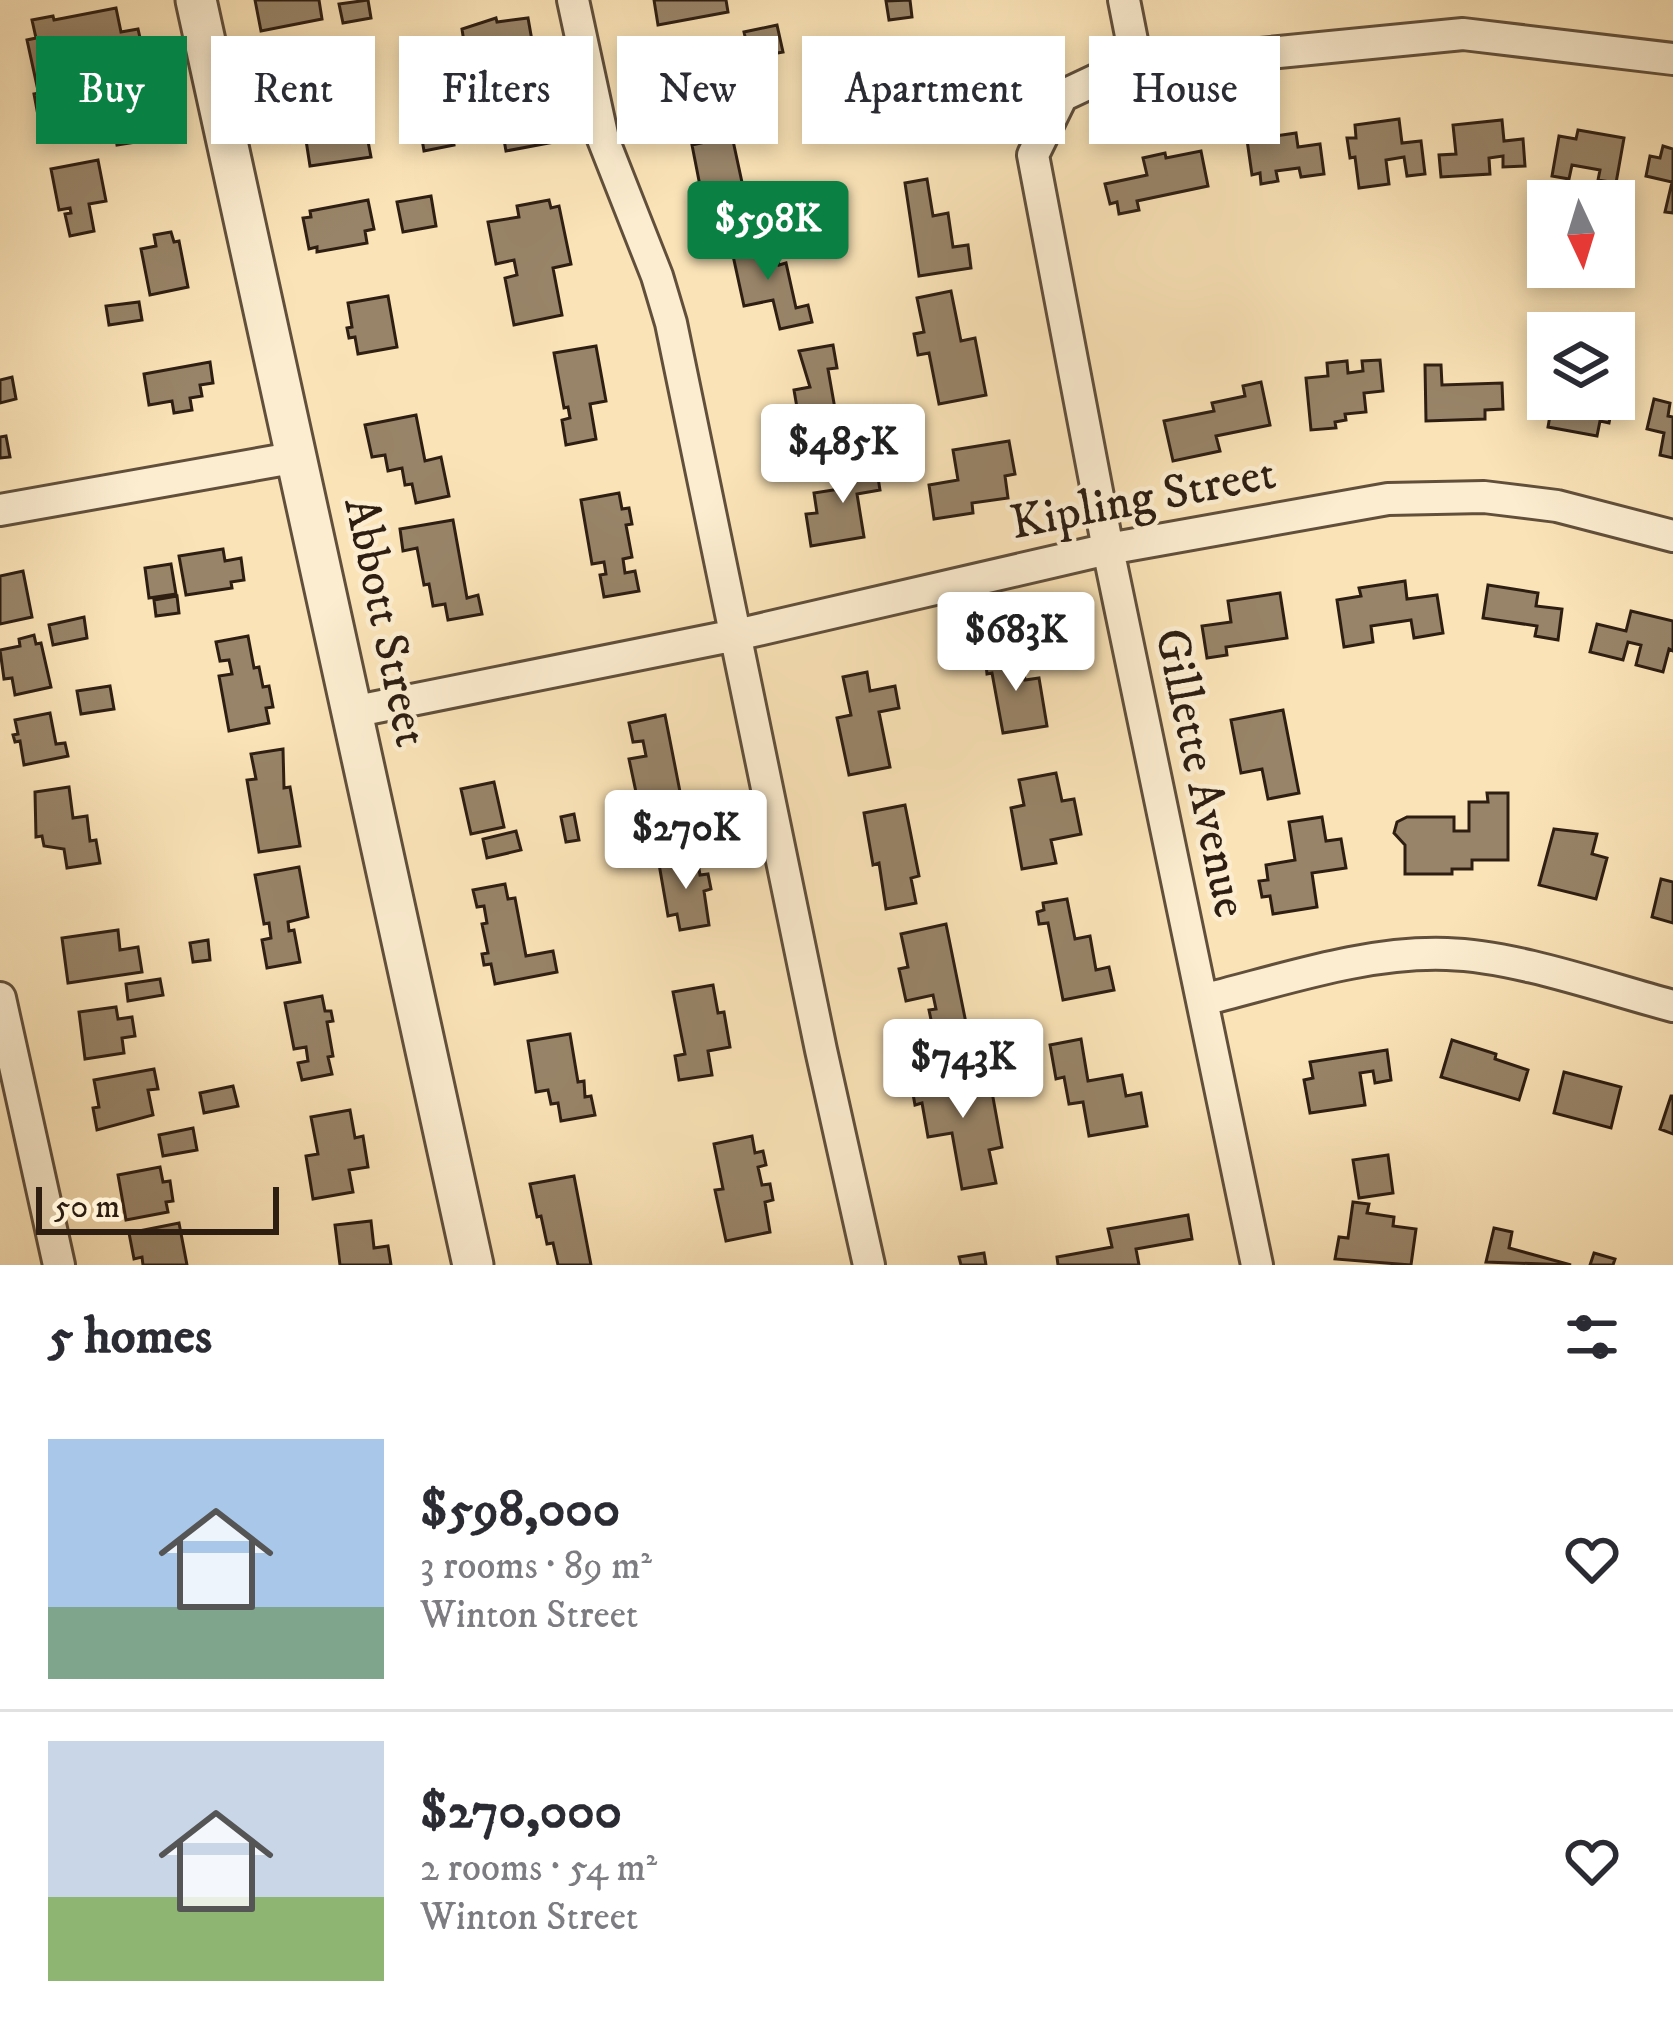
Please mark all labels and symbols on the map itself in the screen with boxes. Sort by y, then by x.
north arrow [1527,180,1635,288]
pin: $598K [684,181,852,283]
pin: $485K [759,404,927,506]
street label: Kipling Street [1005,444,1281,554]
street label: Abbott Street [329,492,441,752]
pin: $683K [932,592,1100,694]
street label: Gillette Avenue [1140,623,1260,923]
pin: $270K [602,790,770,892]
pin: $743K [879,1019,1047,1121]
scale bar [36,1181,279,1234]

